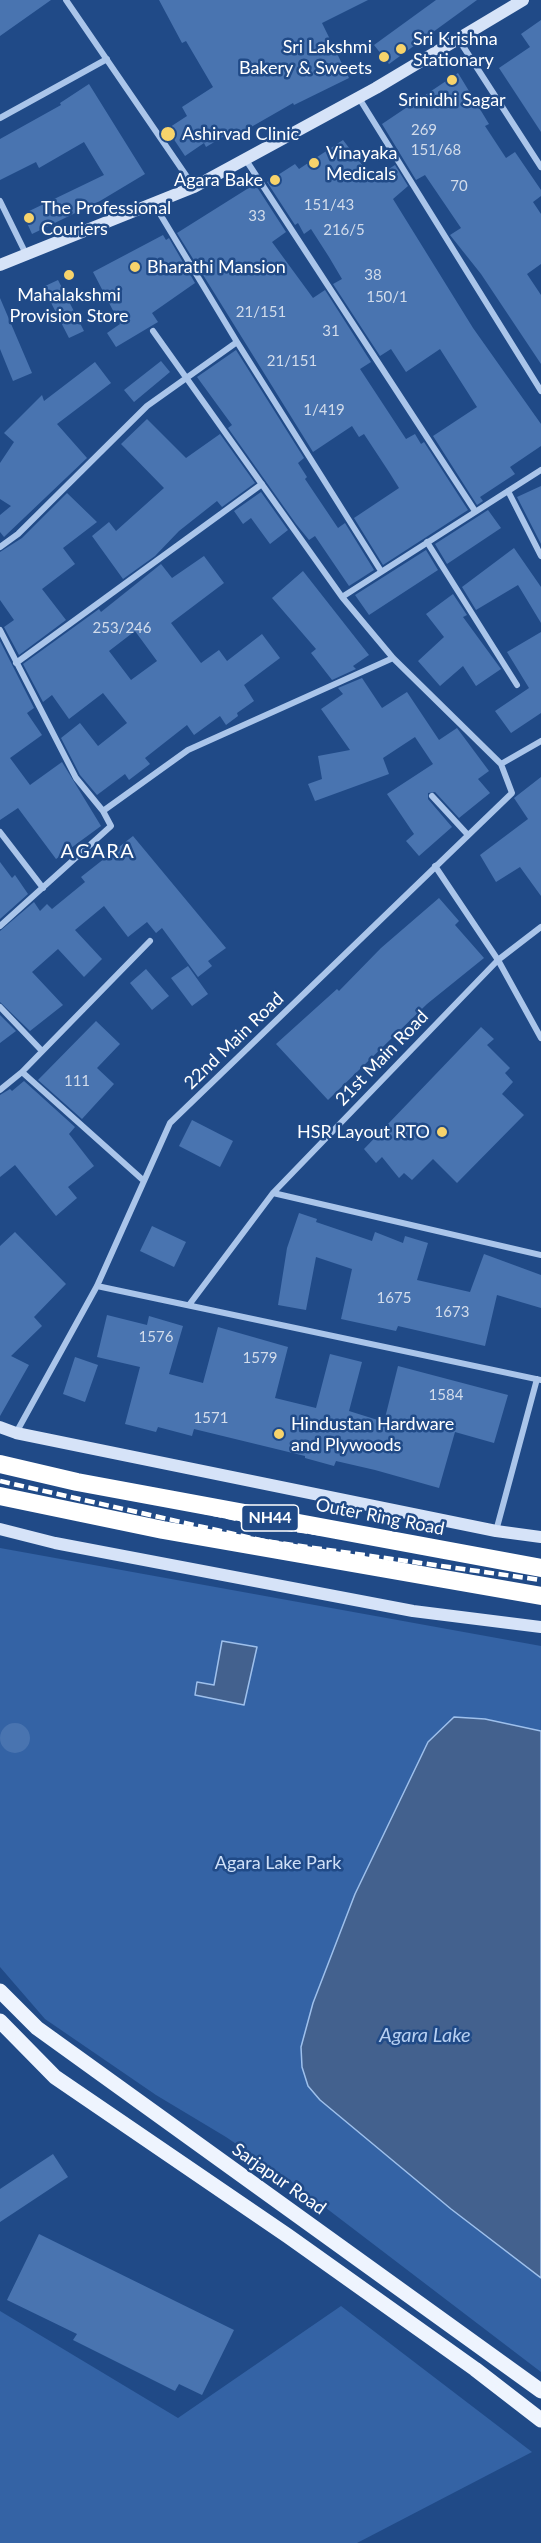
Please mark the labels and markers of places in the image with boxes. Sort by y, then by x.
place label: Sri Krishna Stationary [413,28,498,70]
place label: Sri Lakshmi Bakery & Sweets [239,36,372,78]
marker: Sri Krishna Stationary [394,42,408,56]
marker: Sri Lakshmi Bakery & Sweets [377,50,391,64]
marker: Srinidhi Sagar [445,73,459,87]
place label: Srinidhi Sagar [398,89,506,111]
place label: Ashirvad Clinic [182,123,299,145]
marker: Ashirvad Clinic [159,125,177,143]
place label: Vinayaka Medicals [326,142,397,184]
marker: Vinayaka Medicals [307,156,321,170]
place label: Agara Bake [174,169,263,191]
marker: Agara Bake [268,173,282,187]
place label: The Professional Couriers [41,197,171,240]
marker: The Professional Couriers [22,211,36,225]
place label: Bharathi Mansion [147,256,286,278]
marker: Bharathi Mansion [128,260,142,274]
marker: Mahalakshmi Provision Store [62,268,76,282]
place label: Mahalakshmi Provision Store [9,284,129,326]
place label: HSR Layout RTO [297,1121,430,1143]
marker: HSR Layout RTO [435,1125,449,1139]
place label: Hindustan Hardware and Plywoods [291,1413,454,1456]
marker: Hindustan Hardware and Plywoods [272,1427,286,1441]

